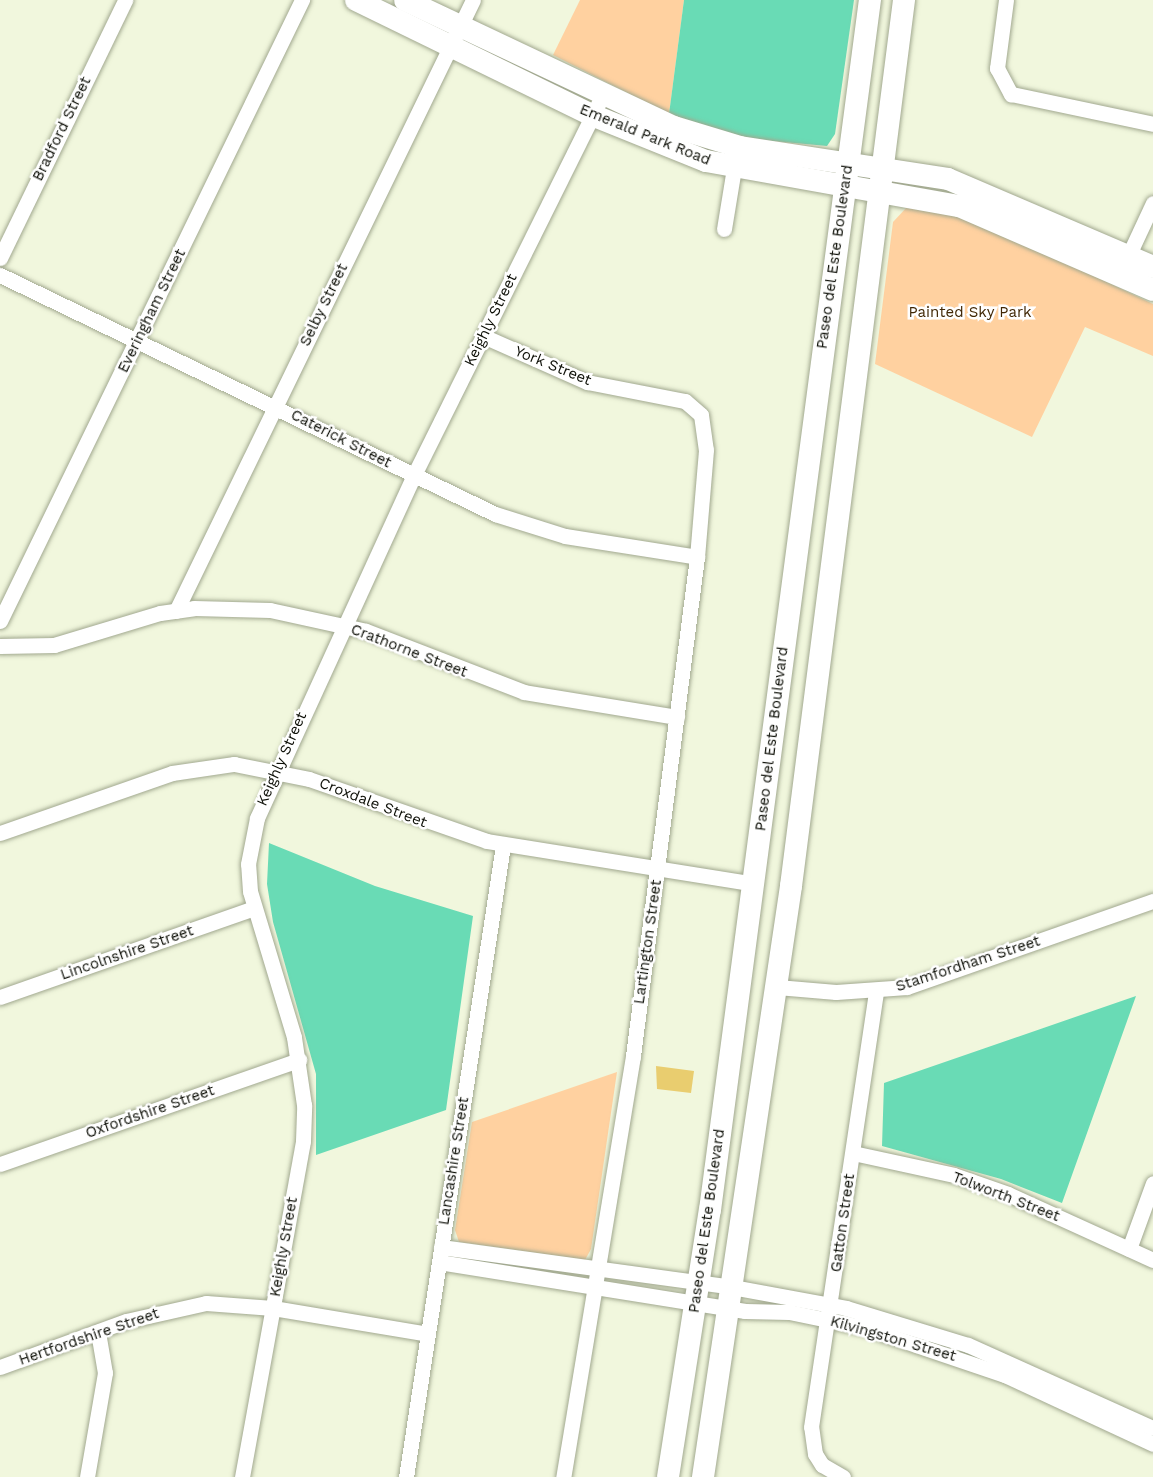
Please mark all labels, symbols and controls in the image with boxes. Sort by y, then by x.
street label: Bradford Street [29,74,95,184]
street label: Emerald Park Road [577,100,713,170]
street label: Paseo del Este Boulevard [813,164,857,350]
street label: Everingham Street [114,246,190,376]
street label: Selby Street [296,261,352,349]
street label: Keighly Street [461,271,521,369]
park label: Painted Sky Park [908,304,1032,322]
street label: York Street [512,342,594,390]
street label: Caterick Street [288,406,394,472]
street label: Crathorne Street [348,621,470,681]
street label: Paseo del Este Boulevard [752,646,792,832]
street label: Keighly Street [253,709,311,809]
street label: Croxdale Street [317,774,429,832]
street label: Lartington Street [630,879,666,1005]
street label: Lincolnshire Street [58,922,196,984]
street label: Stamfordham Street [893,932,1043,996]
street label: Oxfordshire Street [83,1082,217,1142]
street label: Lancashire Street [435,1096,473,1226]
street label: Paseo del Este Boulevard [685,1128,729,1314]
street label: Tolworth Street [950,1168,1062,1226]
street label: Gatton Street [827,1173,859,1273]
street label: Keighly Street [266,1196,302,1298]
street label: Hertfordshire Street [17,1305,161,1369]
street label: Kilvingston Street [828,1312,958,1366]

